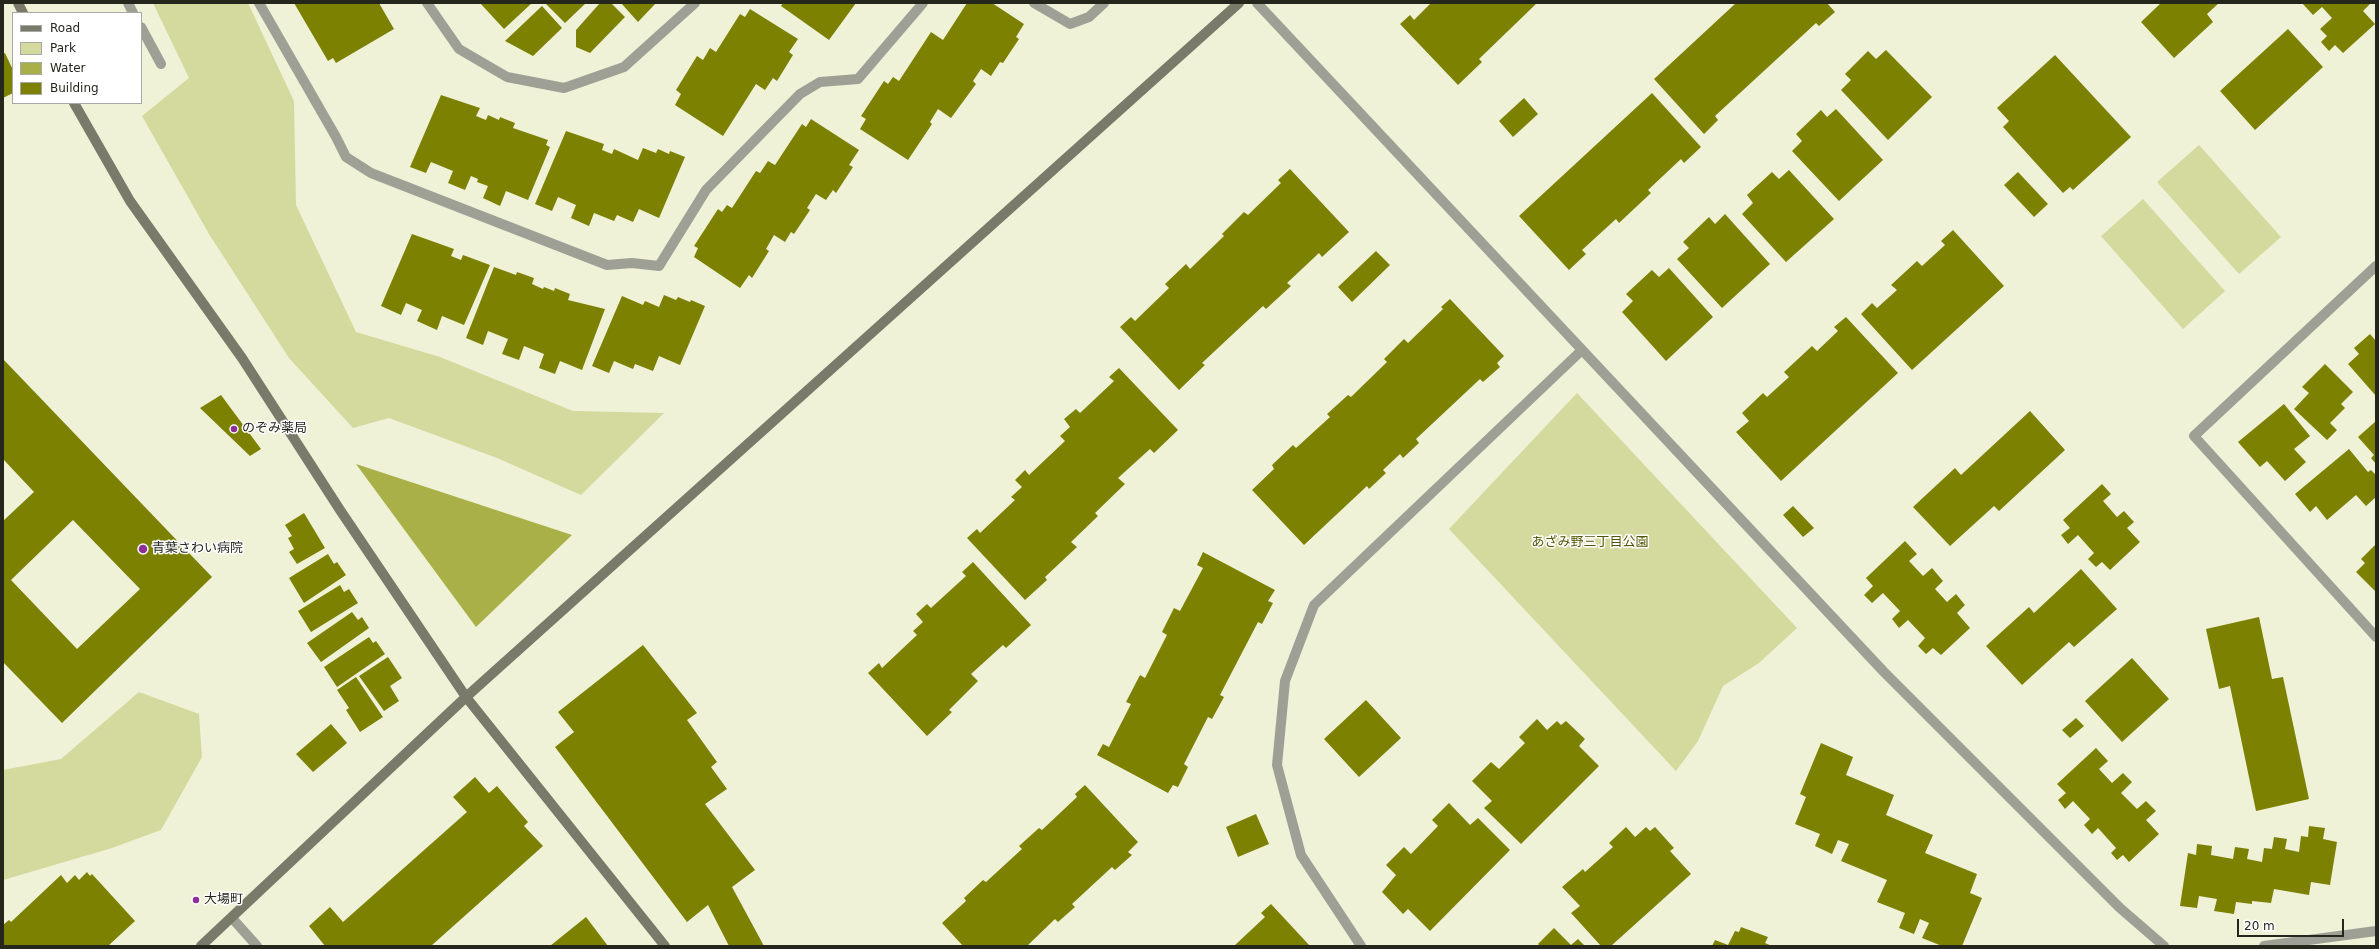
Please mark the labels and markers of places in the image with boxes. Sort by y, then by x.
place label: のぞみ薬局 [242,421,307,437]
marker: のぞみ薬局 [229,424,239,434]
place label: 青葉さわい病院 [152,541,243,557]
marker: 青葉さわい病院 [137,543,149,555]
place label: 大場町 [204,892,243,908]
marker: 大場町 [191,895,201,905]

